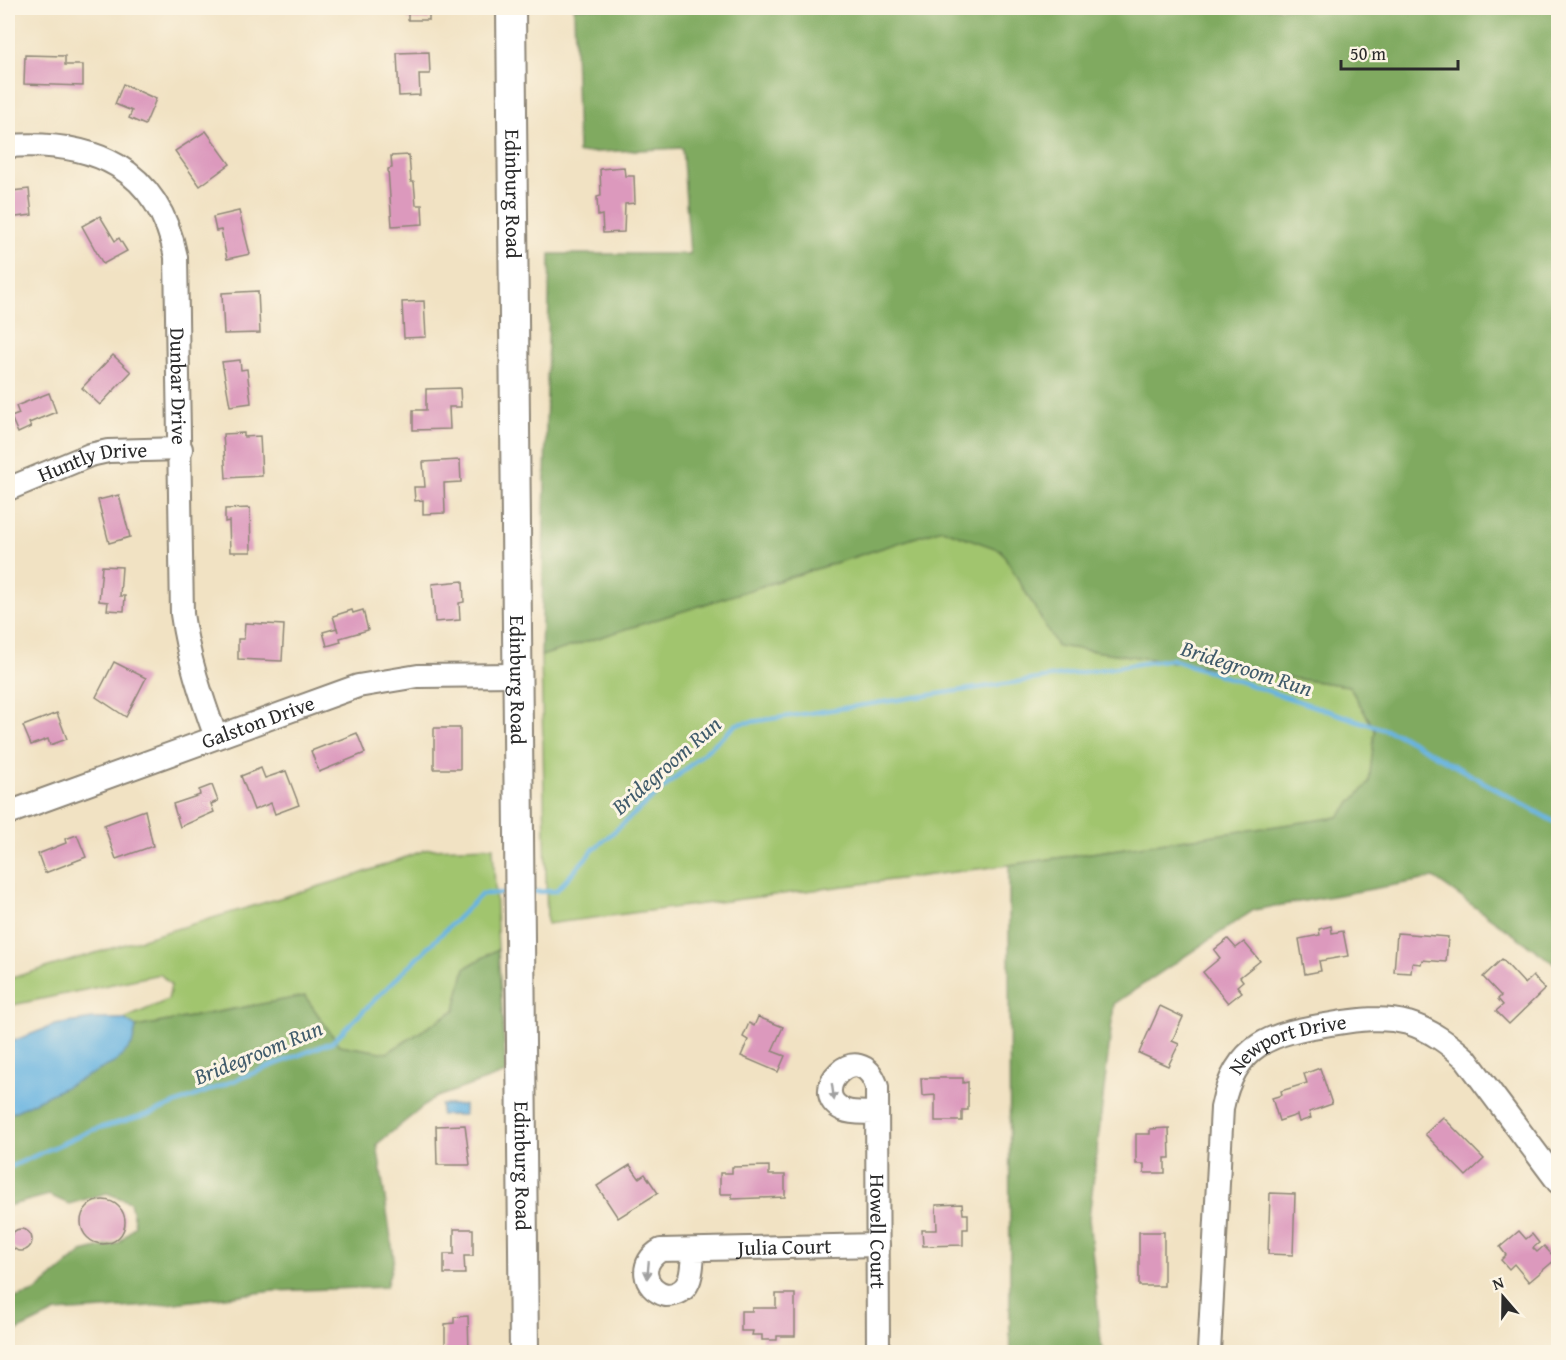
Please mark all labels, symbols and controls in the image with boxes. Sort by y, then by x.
scale bar [1341,33,1458,71]
text: 50 m [1350,40,1386,67]
street label: Edinburg Road [497,129,529,260]
street label: Dunbar Drive [162,327,195,445]
street label: Huntly Drive [33,434,148,490]
street label: Edinburg Road [502,615,534,746]
water label: Bridegroom Run [1176,631,1317,704]
street label: Galston Drive [197,687,319,757]
water label: Bridegroom Run [603,708,728,822]
street label: Newport Drive [1220,1006,1349,1081]
water label: Bridegroom Run [188,1012,327,1093]
one-way arrow [828,1083,837,1102]
street label: Edinburg Road [507,1101,539,1232]
street label: Howell Court [862,1174,894,1289]
street label: Julia Court [734,1230,832,1263]
one-way arrow [643,1261,653,1280]
north arrow [1473,1267,1533,1327]
text: N [1489,1270,1507,1296]

